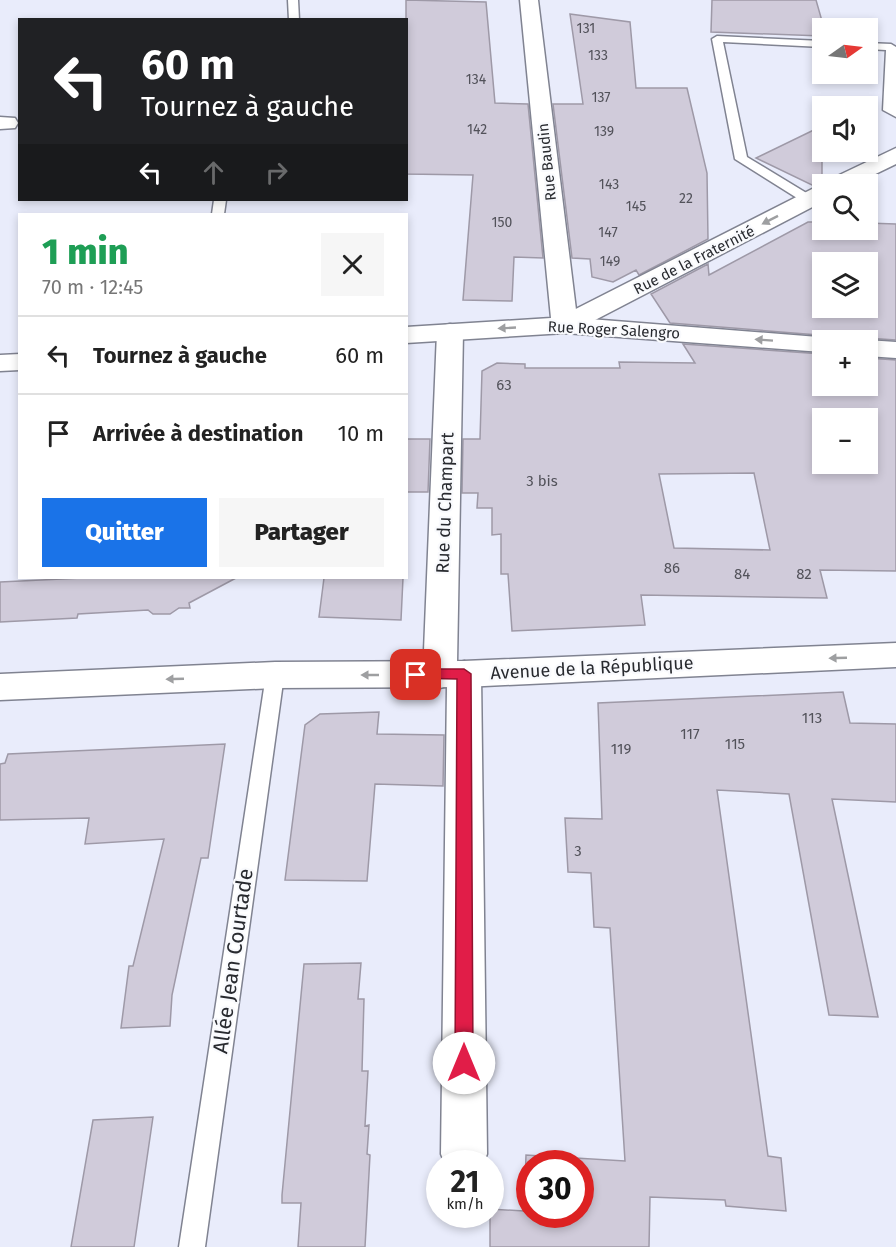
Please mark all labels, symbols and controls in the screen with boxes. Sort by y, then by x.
north arrow [812,18,878,84]
map controls [812,18,878,474]
house number: 131 [577,20,595,37]
text: 60 m [141,40,235,90]
icon: left [42,42,120,120]
house number: 133 [588,47,608,64]
house number: 134 [466,71,487,88]
house number: 137 [591,89,611,106]
text: Tournez à gauche [141,91,354,123]
button: sound [812,96,878,162]
house number: 142 [467,121,487,138]
street label: Rue Baudin [534,122,560,202]
house number: 139 [594,123,614,140]
icon: left [134,156,167,189]
icon: ahead [197,156,230,189]
icon: right [260,156,293,189]
button: search [812,174,878,240]
house number: 143 [599,176,619,193]
house number: 22 [679,190,693,207]
house number: 145 [626,198,646,215]
house number: 150 [492,214,513,231]
one-way arrow [761,215,778,225]
street label: Rue de la Fraternité [631,222,757,298]
house number: 147 [598,224,618,241]
text: 1 min [42,230,128,274]
button: close [321,233,384,296]
button: layers [812,252,878,318]
house number: 149 [600,253,620,270]
text: 70 m · 12:45 [42,275,143,299]
street label: Rue Roger Salengro [547,318,681,342]
one-way arrow [497,324,516,333]
button: + [812,330,878,396]
one-way arrow [754,335,773,345]
icon: left [42,339,75,372]
text: Tournez à gauche [93,342,267,369]
text: 60 m [335,342,384,369]
house number: 63 [496,376,512,394]
button: − [812,408,878,474]
icon: arrive [42,417,75,450]
text: Arrivée à destination [93,420,303,447]
text: 10 m [338,420,384,447]
street label: Rue du Champart [432,431,458,574]
house number: 3 bis [526,472,558,490]
button: Quitter [42,498,207,567]
button: Partager [219,498,384,567]
house number: 86 [664,559,680,577]
house number: 84 [734,565,750,583]
house number: 82 [796,565,812,583]
pin [390,649,441,700]
street label: Avenue de la République [490,652,694,684]
one-way arrow [828,653,847,662]
icon: arrive [399,658,432,691]
one-way arrow [360,670,379,680]
one-way arrow [166,675,185,684]
house number: 113 [802,709,822,727]
house number: 117 [680,725,700,743]
house number: 115 [725,735,745,753]
house number: 119 [611,740,631,758]
house number: 3 [574,842,582,860]
street label: Allée Jean Courtade [207,867,259,1055]
position arrow [432,1031,496,1095]
speed limit sign: 30 [516,1150,594,1228]
text: 21 [451,1164,479,1200]
text: km/h [446,1195,484,1213]

